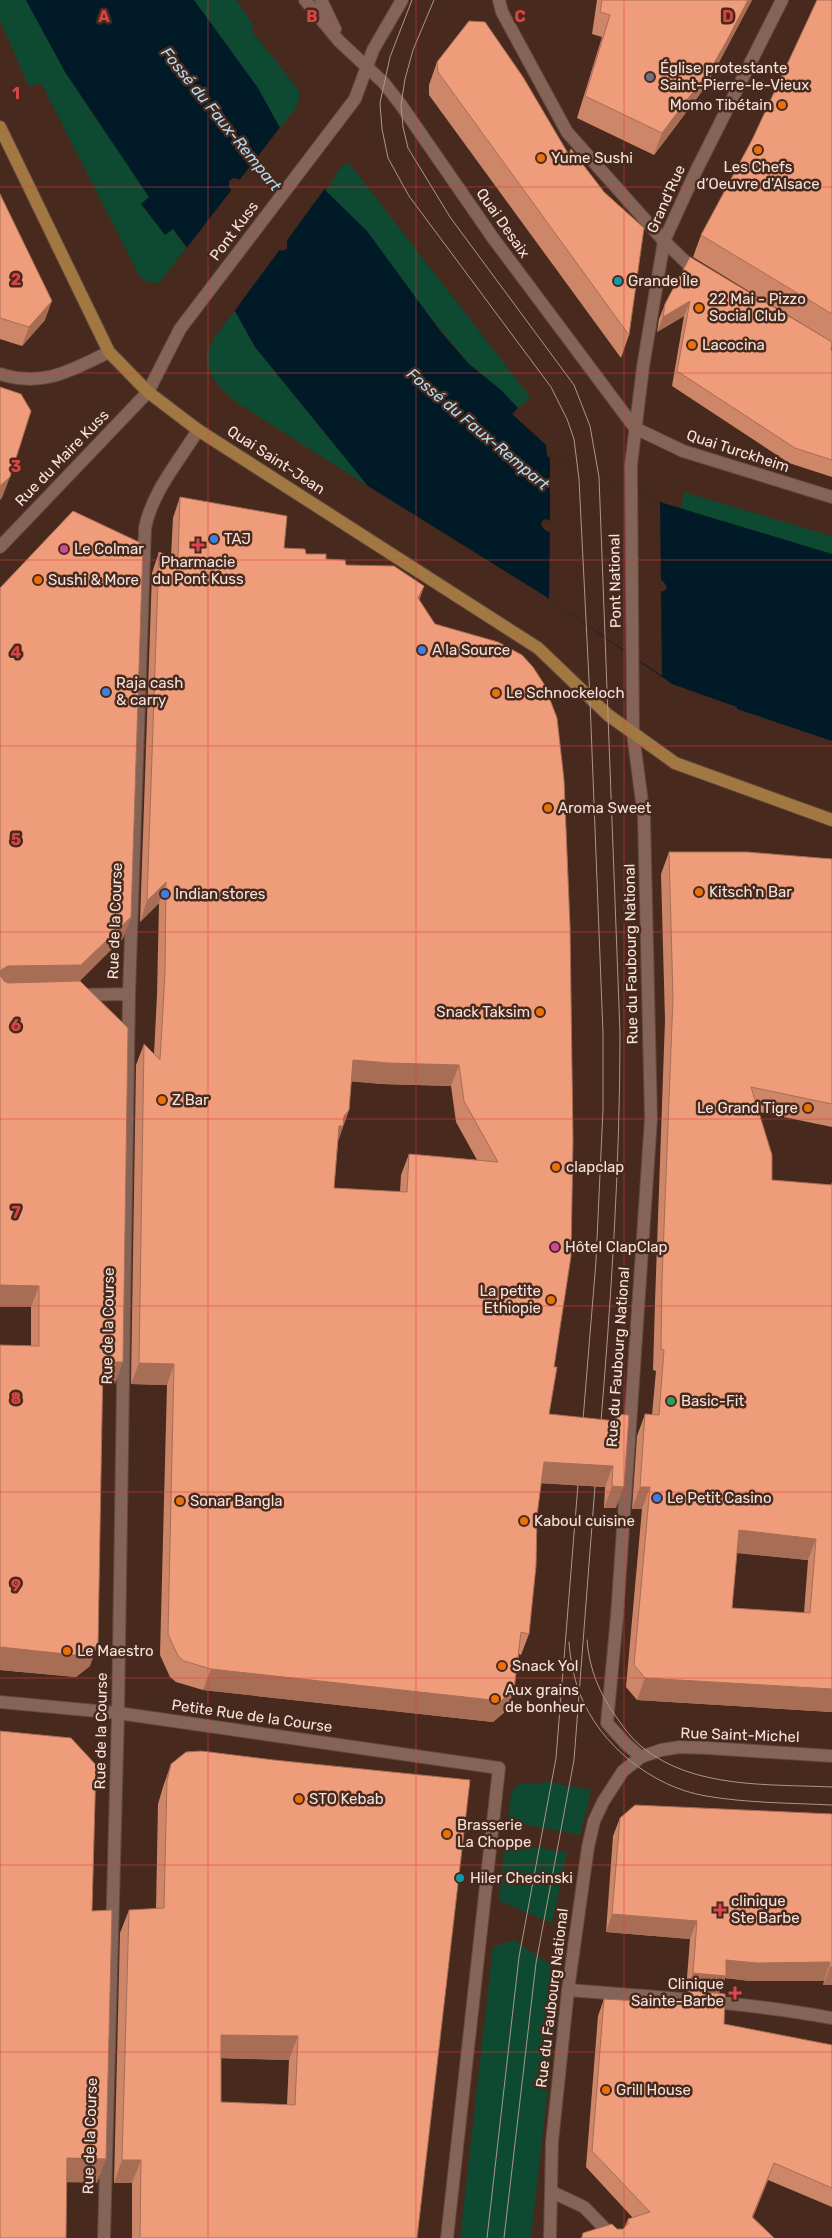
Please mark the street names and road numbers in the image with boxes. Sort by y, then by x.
street label: Grand'Rue [643,162,689,236]
street label: Quai Desaix [472,185,534,261]
street label: Pont Kuss [206,197,262,264]
street label: Rue du Maire Kuss [11,406,113,510]
street label: Quai Saint-Jean [224,422,328,498]
street label: Quai Turckheim [684,426,792,476]
street label: Pont National [605,534,625,628]
street label: Rue de la Course [104,862,126,980]
street label: Rue du Faubourg National [620,864,642,1044]
street label: Rue du Faubourg National [603,1266,633,1448]
street label: Rue de la Course [98,1267,118,1385]
street label: Rue de la Course [91,1672,111,1790]
street label: Petite Rue de la Course [170,1696,334,1736]
street label: Rue Saint-Michel [680,1724,800,1746]
street label: Rue du Faubourg National [532,1907,572,2089]
street label: Rue de la Course [79,2077,101,2195]

